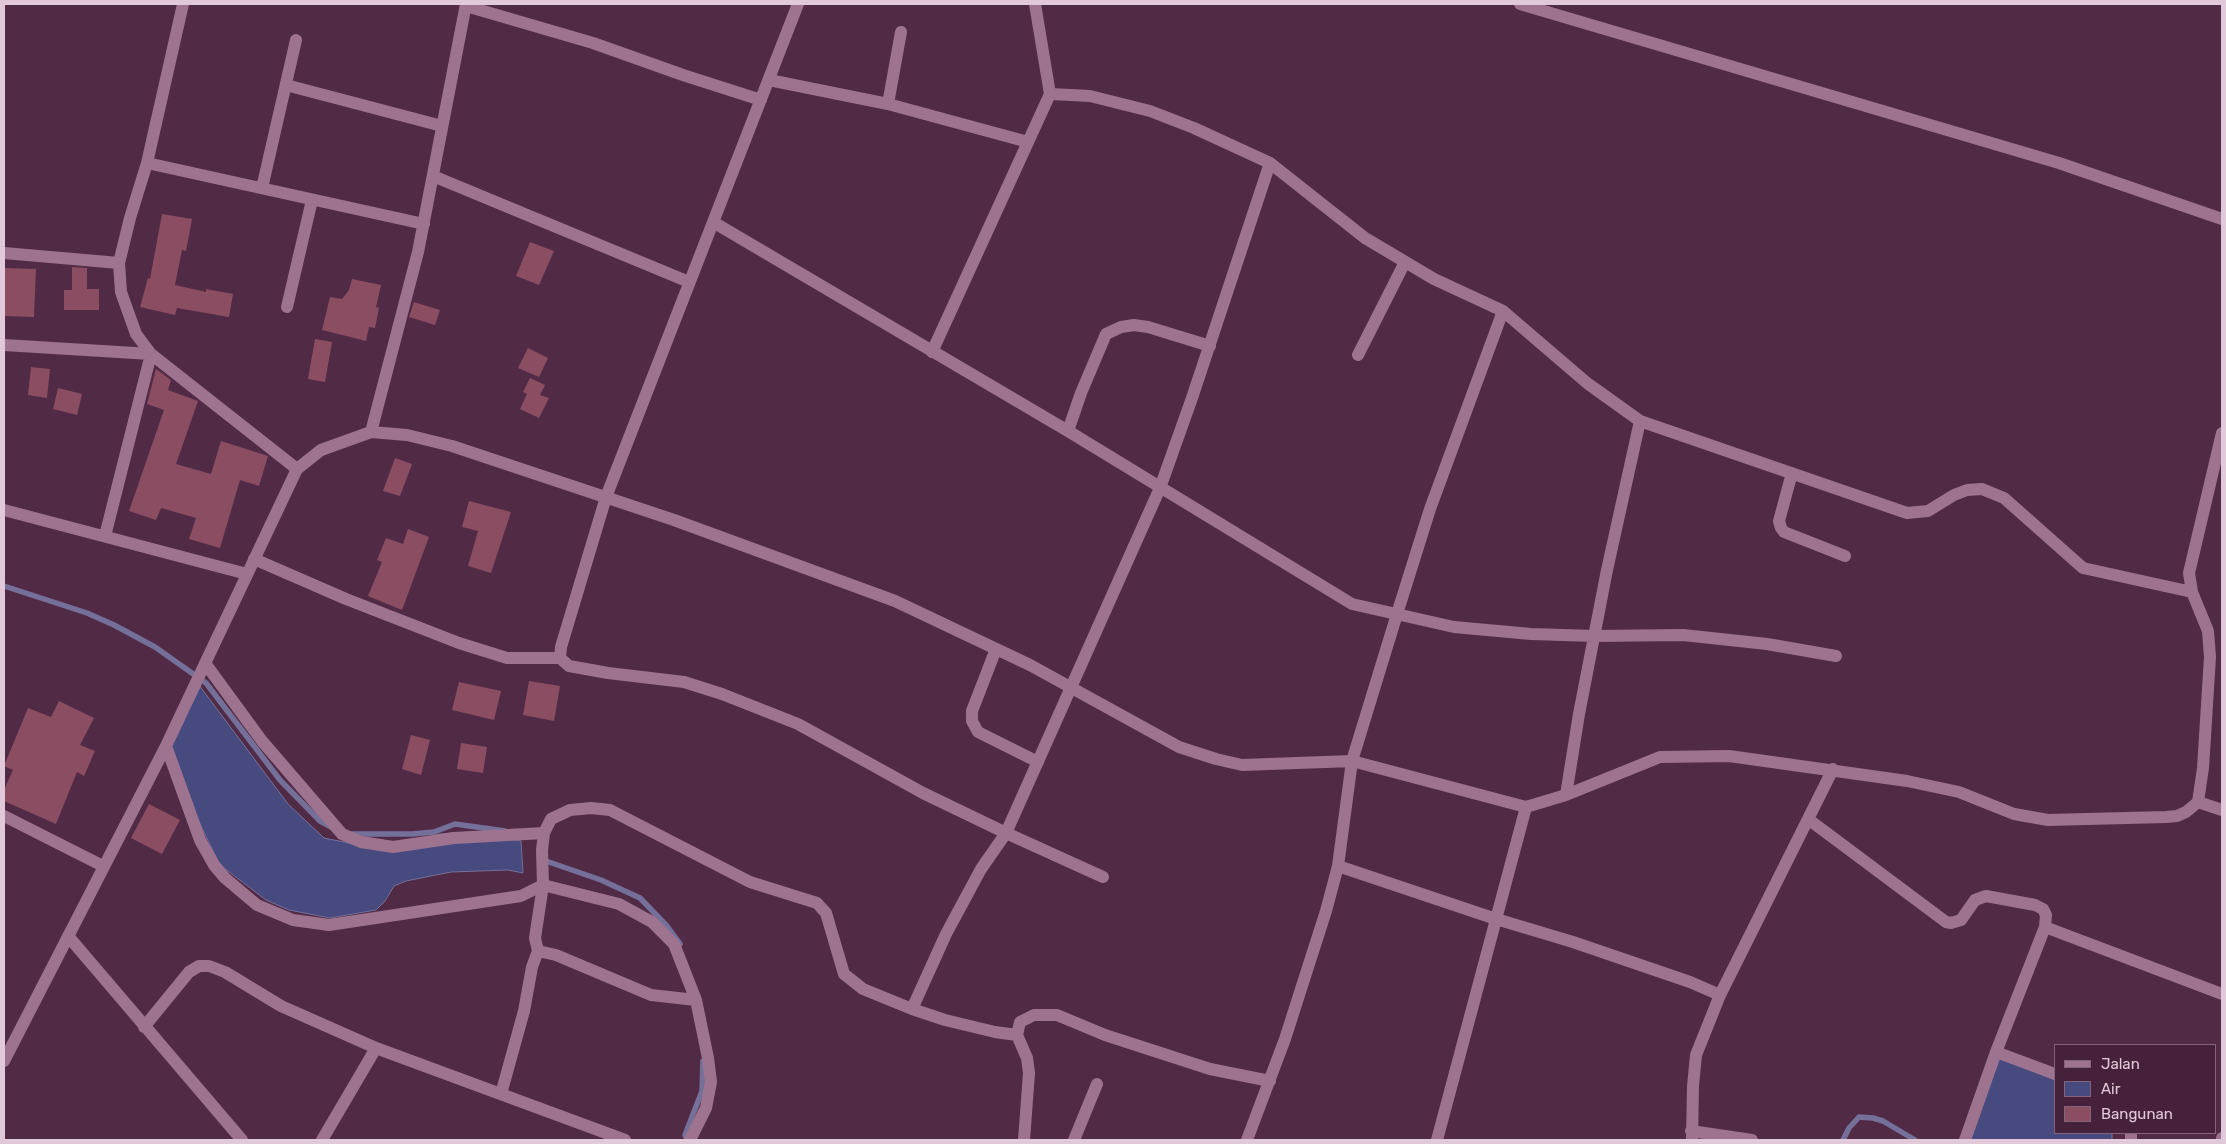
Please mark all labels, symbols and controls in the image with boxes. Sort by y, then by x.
legend [2054,1044,2216,1134]
text: Jalan [2101,1055,2140,1073]
text: Air [2101,1080,2120,1098]
text: Bangunan [2101,1105,2173,1123]

